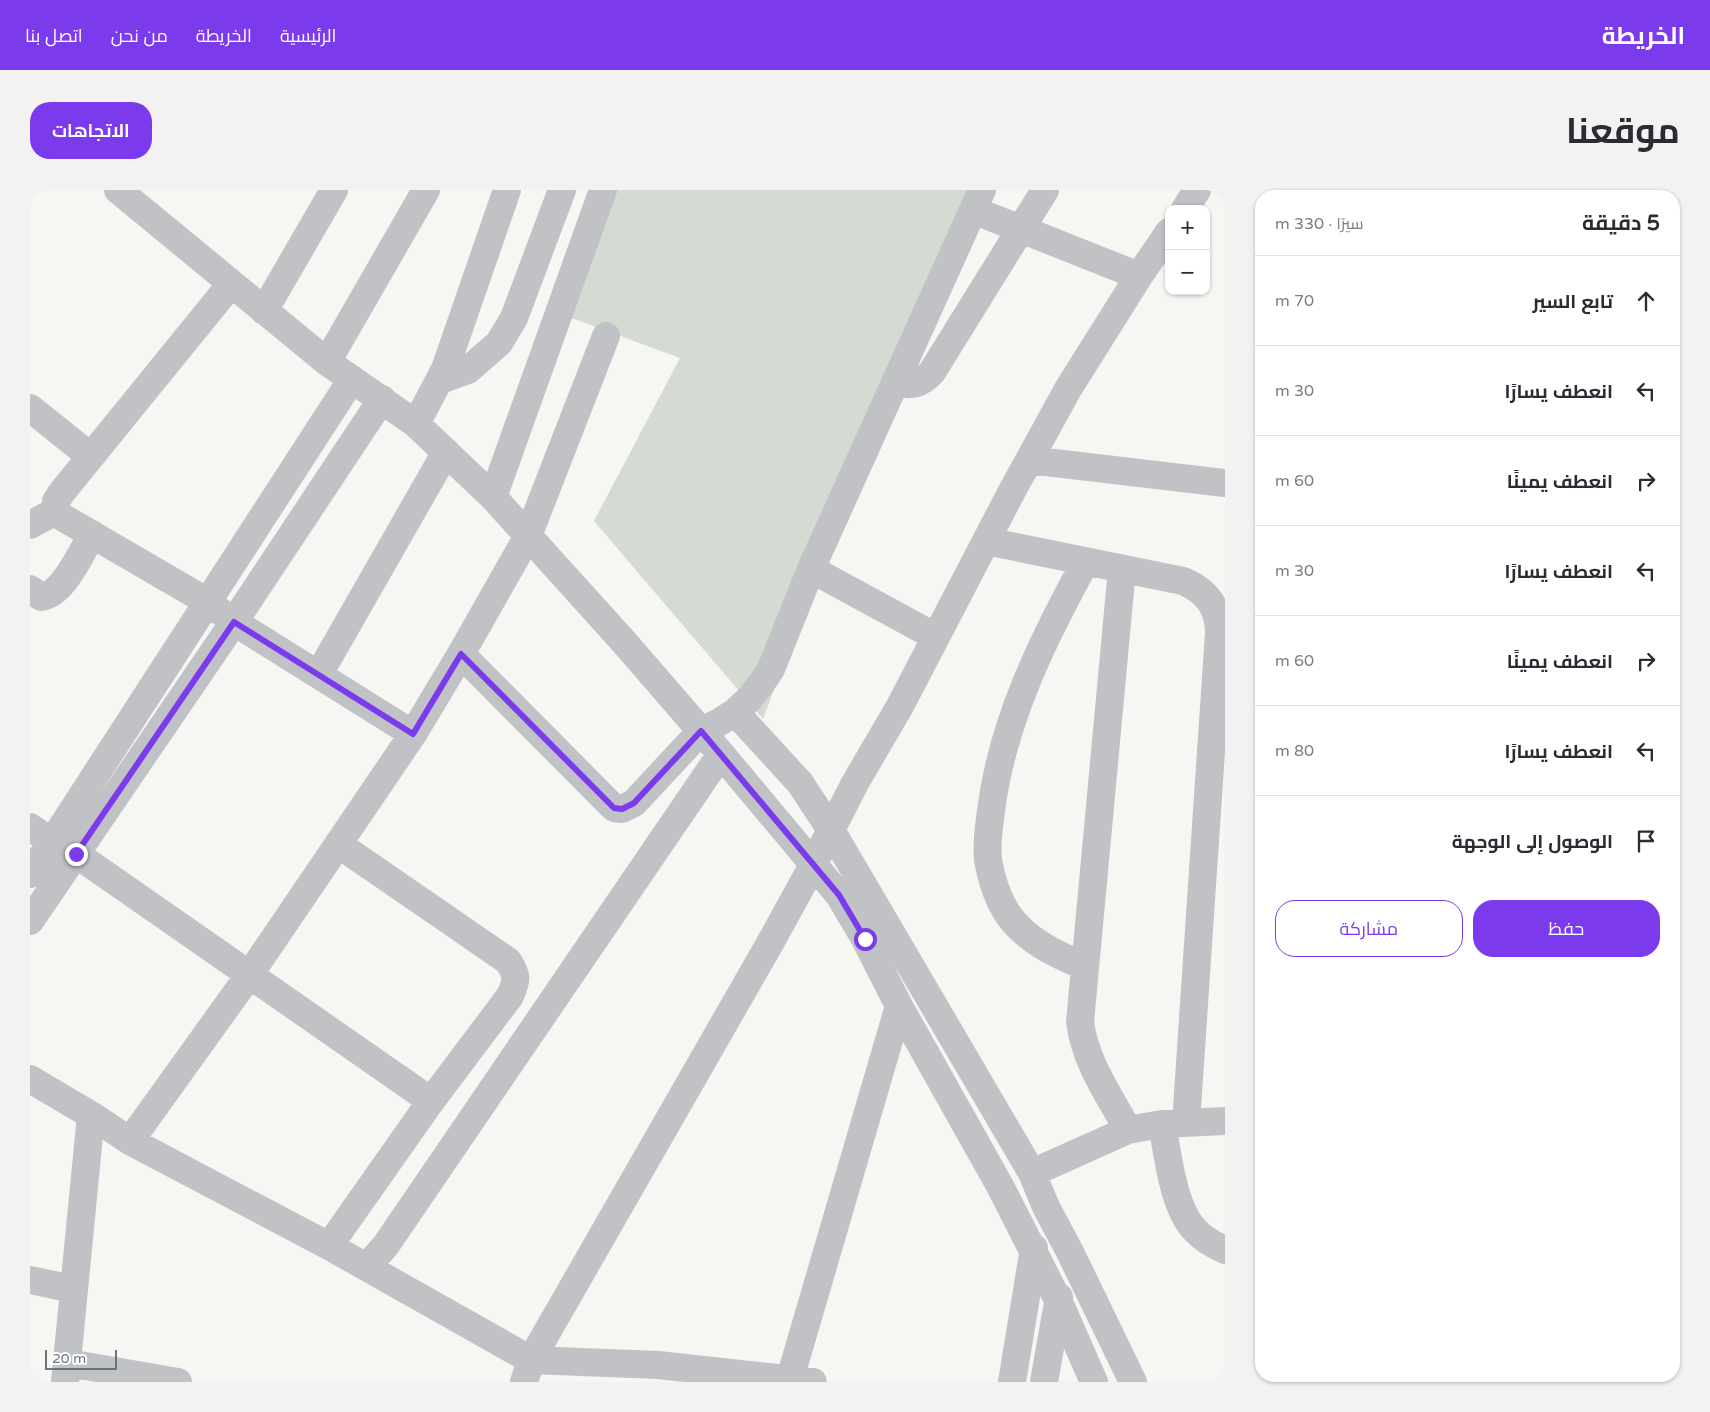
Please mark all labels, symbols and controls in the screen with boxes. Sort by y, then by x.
text: الخريطة [1602,22,1685,51]
text: اتصل بنا [25,25,83,47]
text: من نحن [111,25,168,47]
text: الخريطة [196,25,252,47]
text: الرئيسية [280,25,336,47]
button: الاتجاهات [30,102,152,159]
text: موقعنا [1566,111,1680,153]
map controls [1165,205,1210,295]
button: + [1165,205,1210,250]
text: 5 دقيقة [1582,211,1660,236]
text: سيرًا · 330 m [1275,214,1364,234]
button: − [1165,250,1210,295]
icon: ahead [1632,287,1660,315]
text: 70 m [1275,291,1314,311]
text: تابع السير [1533,291,1613,313]
icon: left [1632,377,1660,405]
text: 30 m [1275,381,1314,401]
text: انعطف يسارًا [1504,381,1613,403]
icon: right [1632,467,1660,495]
text: 60 m [1275,471,1314,491]
text: انعطف يمينًا [1507,471,1613,493]
icon: left [1632,557,1660,585]
text: 30 m [1275,561,1314,581]
text: انعطف يسارًا [1504,561,1613,583]
icon: right [1632,647,1660,675]
text: 60 m [1275,651,1314,671]
text: انعطف يمينًا [1507,651,1613,673]
icon: left [1632,737,1660,765]
text: 80 m [1275,741,1314,761]
text: انعطف يسارًا [1504,741,1613,763]
icon: arrive [1632,827,1660,855]
text: الوصول إلى الوجهة [1452,831,1613,853]
route end [65,843,88,866]
button: مشاركة [1275,900,1463,957]
button: حفظ [1473,900,1660,957]
route start [854,928,877,951]
scale bar [45,1347,118,1370]
text: 20 m [52,1350,86,1367]

